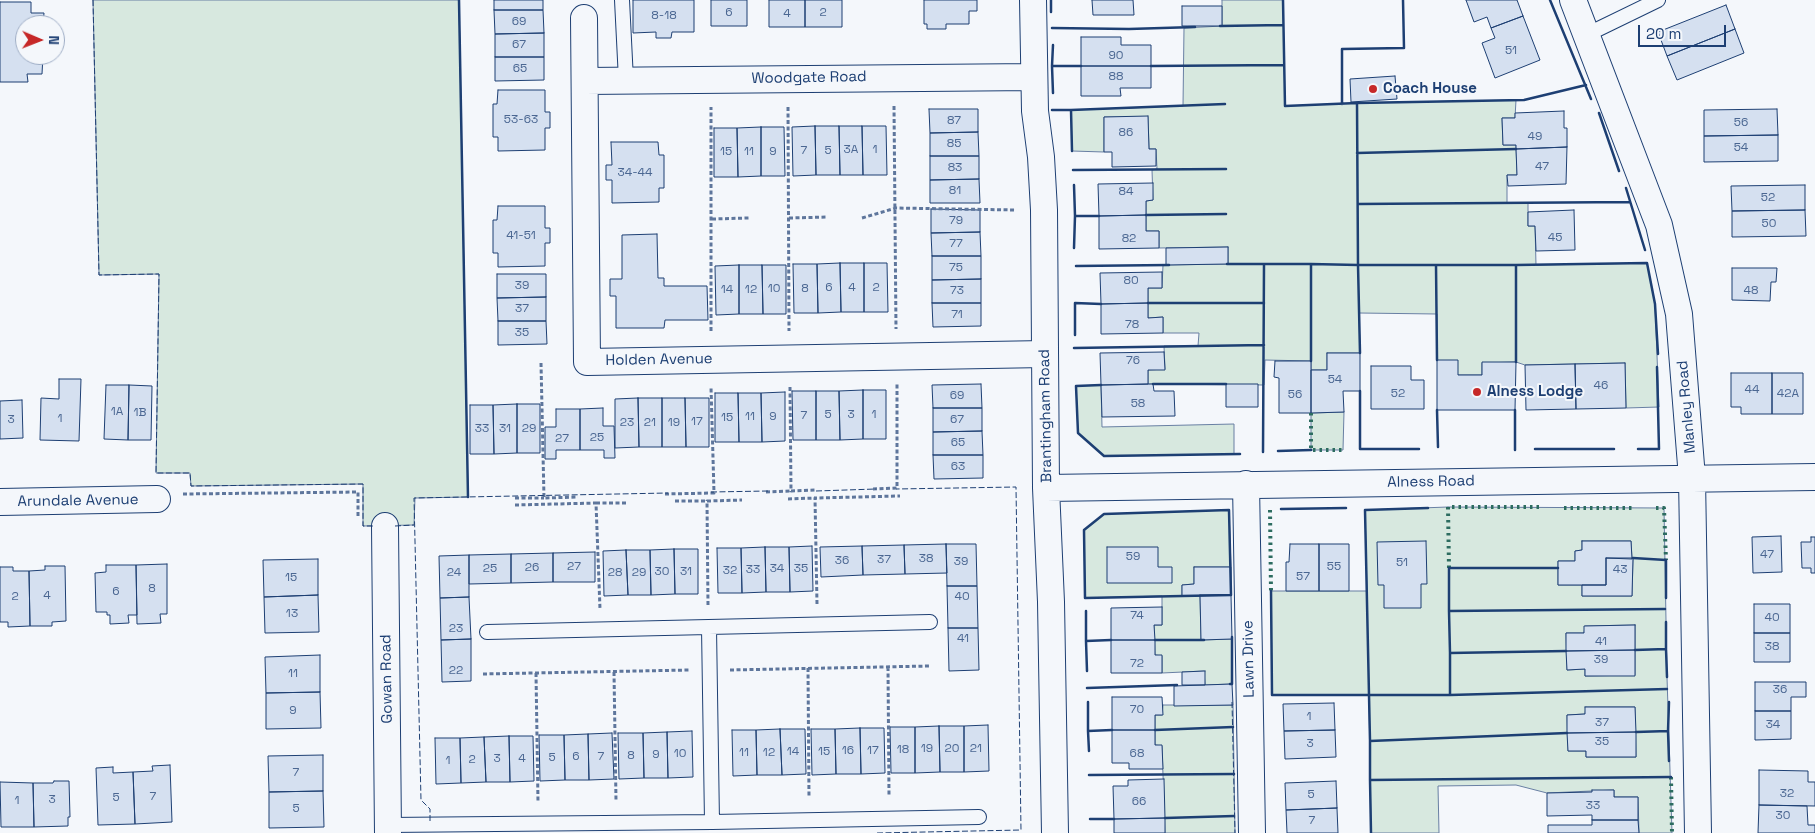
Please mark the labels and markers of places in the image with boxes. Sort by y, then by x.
place label: Coach House [1383,80,1477,98]
marker: Coach House [1367,83,1379,95]
place label: Alness Lodge [1487,383,1583,401]
marker: Alness Lodge [1471,386,1483,398]

